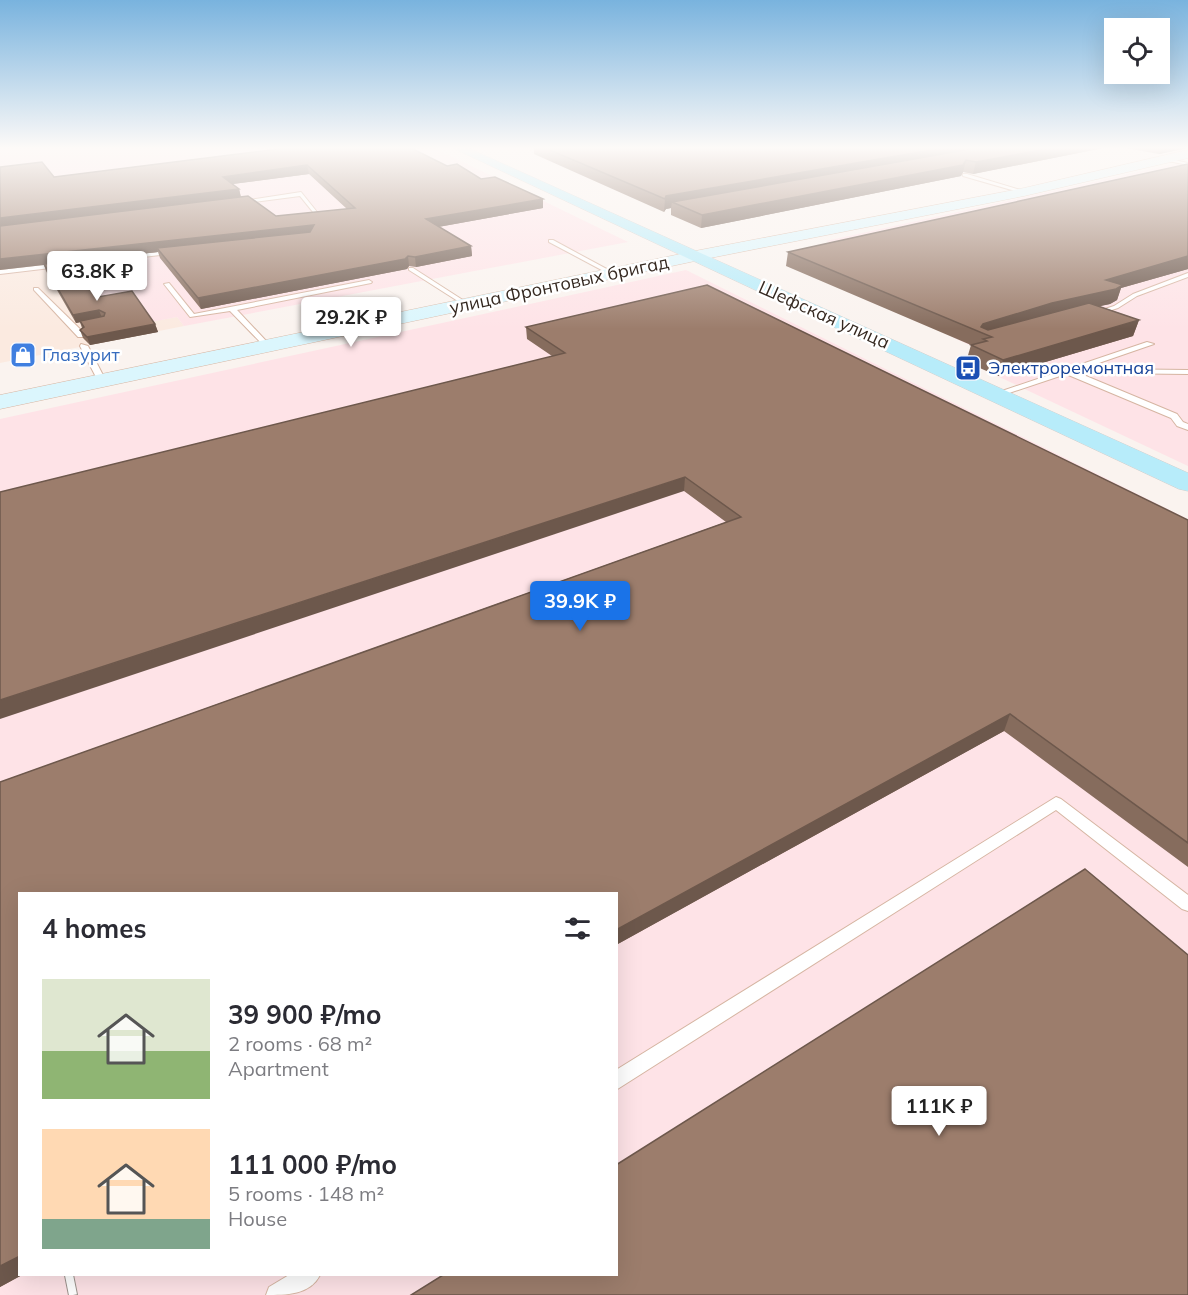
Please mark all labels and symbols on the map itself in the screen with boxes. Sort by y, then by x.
street label: улица Фронтовых бригад [447,250,671,319]
pin: 63.8K ₽ [42,251,152,302]
street label: Шефская улица [755,275,893,354]
pin: 29.2K ₽ [296,297,406,348]
shop icon: Глазурит [8,340,38,370]
place label: Глазурит [42,343,121,366]
bus stop icon: Электроремонтная [953,353,983,383]
place label: Электроремонтная [988,356,1154,379]
pin: 39.9K ₽ [525,581,635,632]
pin: 111K ₽ [890,1086,988,1137]

